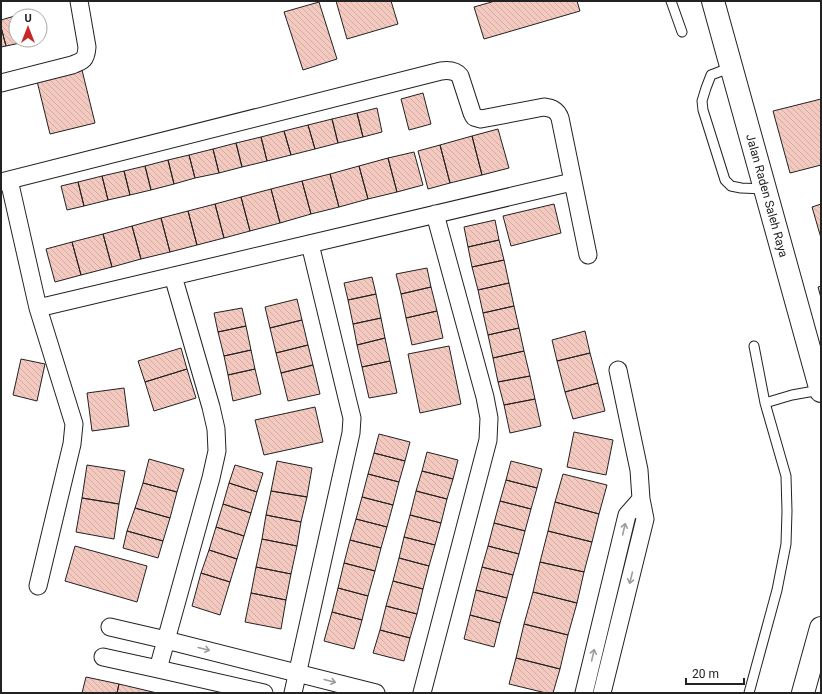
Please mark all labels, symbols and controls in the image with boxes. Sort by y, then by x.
north arrow [8,8,48,48]
text: U [24,12,32,25]
street label: Jalan Raden Saleh Raya [743,132,791,259]
one-way arrow [620,522,628,535]
one-way arrow [627,571,634,584]
one-way arrow [197,646,210,654]
one-way arrow [590,649,598,662]
scale bar [686,660,744,686]
text: 20 m [692,667,719,681]
one-way arrow [323,678,336,686]

